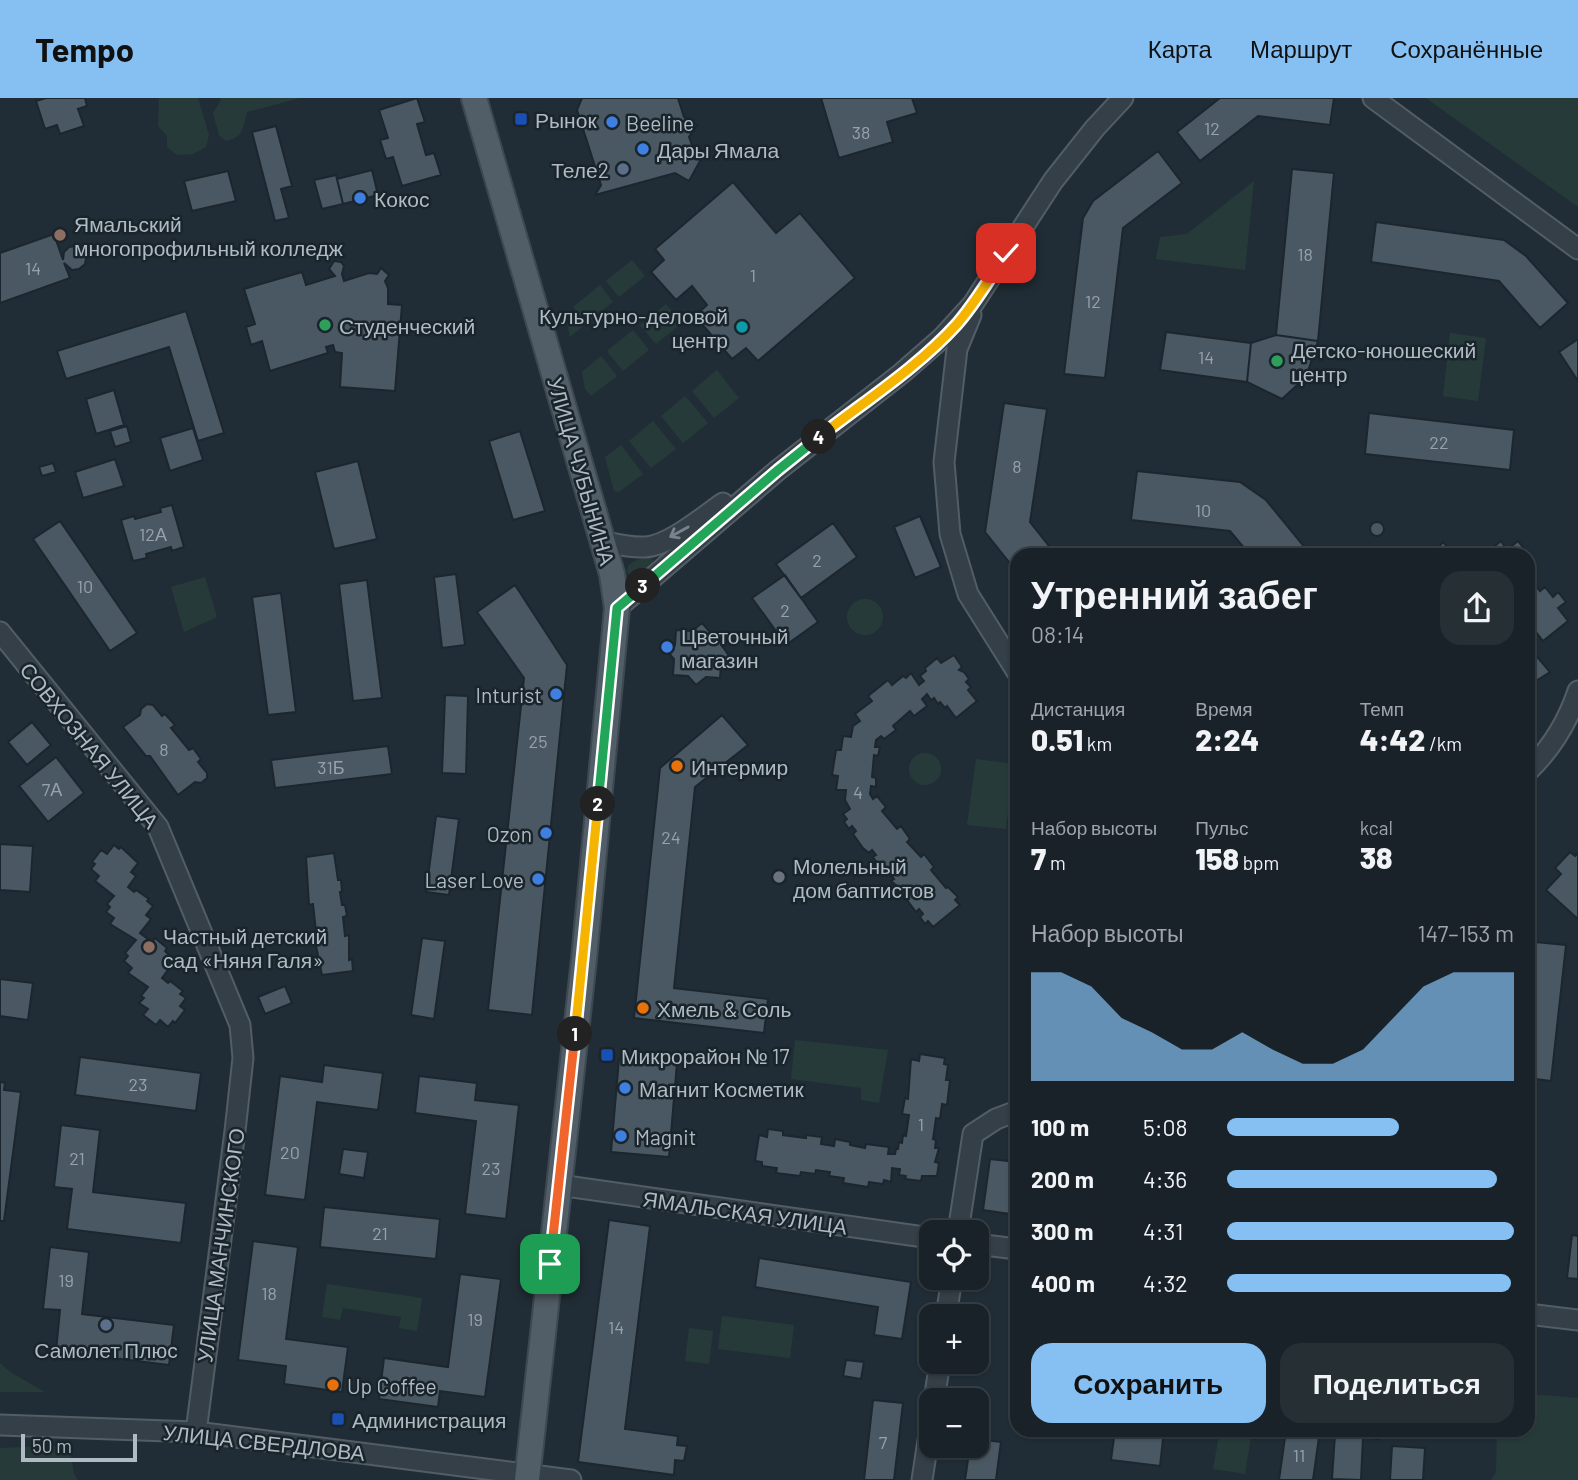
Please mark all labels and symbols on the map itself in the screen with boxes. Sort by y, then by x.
place label: Рынок [535,107,597,132]
place label: Beeline [626,110,694,135]
marker: Рынок [513,111,529,127]
marker: Beeline [604,114,620,130]
house number: 12 [1204,117,1220,139]
house number: 38 [852,121,870,143]
place label: Дары Ямала [657,137,779,162]
marker: Дары Ямала [635,141,651,157]
place label: Теле2 [551,157,609,182]
marker: Теле2 [615,161,631,177]
place label: Кокос [374,186,430,211]
marker: Кокос [352,190,368,206]
place label: Ямальский многопрофильный колледж [74,211,343,260]
pin [976,223,1036,283]
marker: Ямальский многопрофильный колледж [52,227,68,243]
house number: 18 [1297,243,1313,265]
house number: 14 [25,257,41,279]
house number: 1 [750,264,756,286]
house number: 12 [1085,290,1101,312]
place label: Культурно-деловой центр [539,303,728,352]
place label: Студенческий [339,313,475,338]
marker: Студенческий [317,317,333,333]
marker: Культурно-деловой центр [734,319,750,335]
place label: Детско-юношеский центр [1291,337,1476,386]
house number: 14 [1198,346,1214,368]
marker: Детско-юношеский центр [1269,353,1285,369]
street label: УЛИЦА ЧУБЫНИНА [543,374,621,568]
pin: 4 [802,420,836,454]
house number: 22 [1429,431,1449,453]
house number: 8 [1012,455,1022,477]
house number: 10 [1195,499,1211,521]
house number: 12А [139,523,167,545]
one-way arrow [669,526,690,539]
house number: 2 [812,549,822,571]
pin: 3 [626,568,660,603]
house number: 10 [77,575,93,597]
house number: 2 [780,599,790,621]
place label: Цветочный магазин [681,623,788,672]
marker: Цветочный магазин [659,639,675,655]
street label: СОВХОЗНАЯ УЛИЦА [15,657,165,833]
place label: Inturist [476,682,542,707]
marker: Inturist [548,686,564,702]
house number: 25 [529,730,547,752]
house number: 8 [159,738,169,760]
place label: Интермир [691,754,788,779]
house number: 31Б [317,756,345,778]
marker: Интермир [669,758,685,774]
house number: 7А [42,778,62,800]
house number: 4 [853,781,863,803]
pin: 2 [580,786,616,822]
place label: Ozon [487,821,532,846]
marker: Ozon [538,825,554,841]
house number: 24 [661,826,681,848]
place label: Молельный дом баптистов [793,853,934,902]
place label: Laser Love [424,867,524,892]
marker: Молельный дом баптистов [771,869,787,885]
marker: Laser Love [530,871,546,887]
place label: Частный детский сад «Няня Галя» [163,923,327,972]
marker: Частный детский сад «Няня Галя» [141,939,157,955]
place label: Хмель & Соль [657,996,791,1021]
marker: Хмель & Соль [635,1000,651,1016]
pin: 1 [558,1016,592,1052]
place label: Микрорайон № 17 [621,1043,789,1068]
marker: Микрорайон № 17 [599,1047,615,1063]
house number: 23 [129,1073,147,1095]
place label: Магнит Косметик [639,1076,804,1101]
marker: Магнит Косметик [617,1080,633,1096]
house number: 1 [918,1113,924,1135]
place label: Magnit [635,1124,696,1149]
street label: УЛИЦА МАНЧИНСКОГО [191,1126,249,1364]
marker: Magnit [613,1128,629,1144]
house number: 20 [280,1141,300,1163]
house number: 21 [69,1147,85,1169]
house number: 23 [482,1157,500,1179]
street label: ЯМАЛЬСКАЯ УЛИЦА [641,1185,849,1239]
house number: 21 [372,1222,388,1244]
pin [520,1234,580,1294]
house number: 19 [58,1269,74,1291]
house number: 18 [261,1282,277,1304]
house number: 19 [467,1308,483,1330]
house number: 14 [608,1316,624,1338]
marker: Самолет Плюс [98,1317,114,1333]
place label: Самолет Плюс [34,1337,178,1362]
place label: Up Coffee [347,1373,437,1398]
marker: Up Coffee [325,1377,341,1393]
place label: Администрация [352,1407,506,1432]
marker: Администрация [330,1411,346,1427]
street label: УЛИЦА СВЕРДЛОВА [162,1419,366,1465]
scale bar [21,1431,136,1463]
house number: 7 [879,1431,888,1453]
house number: 11 [1293,1444,1305,1466]

